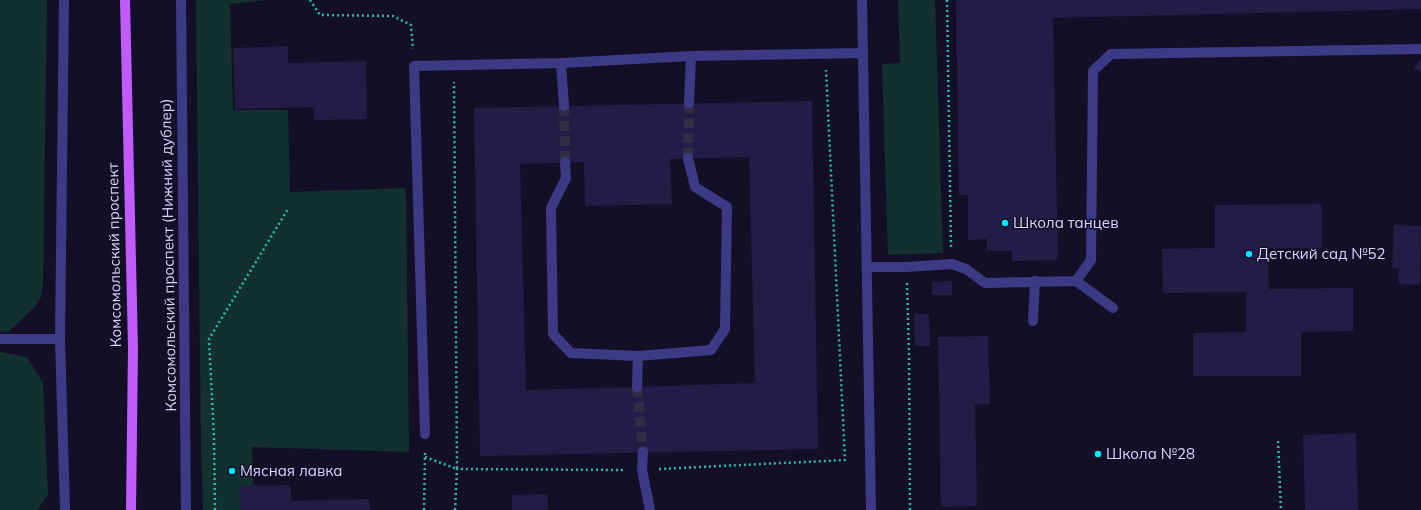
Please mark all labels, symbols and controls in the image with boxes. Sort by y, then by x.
street label: Комсомольский проспект (Нижний дублер) [157,98,181,412]
street label: Комсомольский проспект [104,163,126,347]
place label: Школа танцев [1013,214,1119,232]
marker: Школа танцев [1000,218,1010,228]
place label: Детский сад №52 [1257,245,1386,263]
marker: Детский сад №52 [1244,249,1254,259]
place label: Школа №28 [1106,445,1195,463]
marker: Школа №28 [1093,449,1103,459]
place label: Мясная лавка [240,462,342,480]
marker: Мясная лавка [227,466,237,476]

